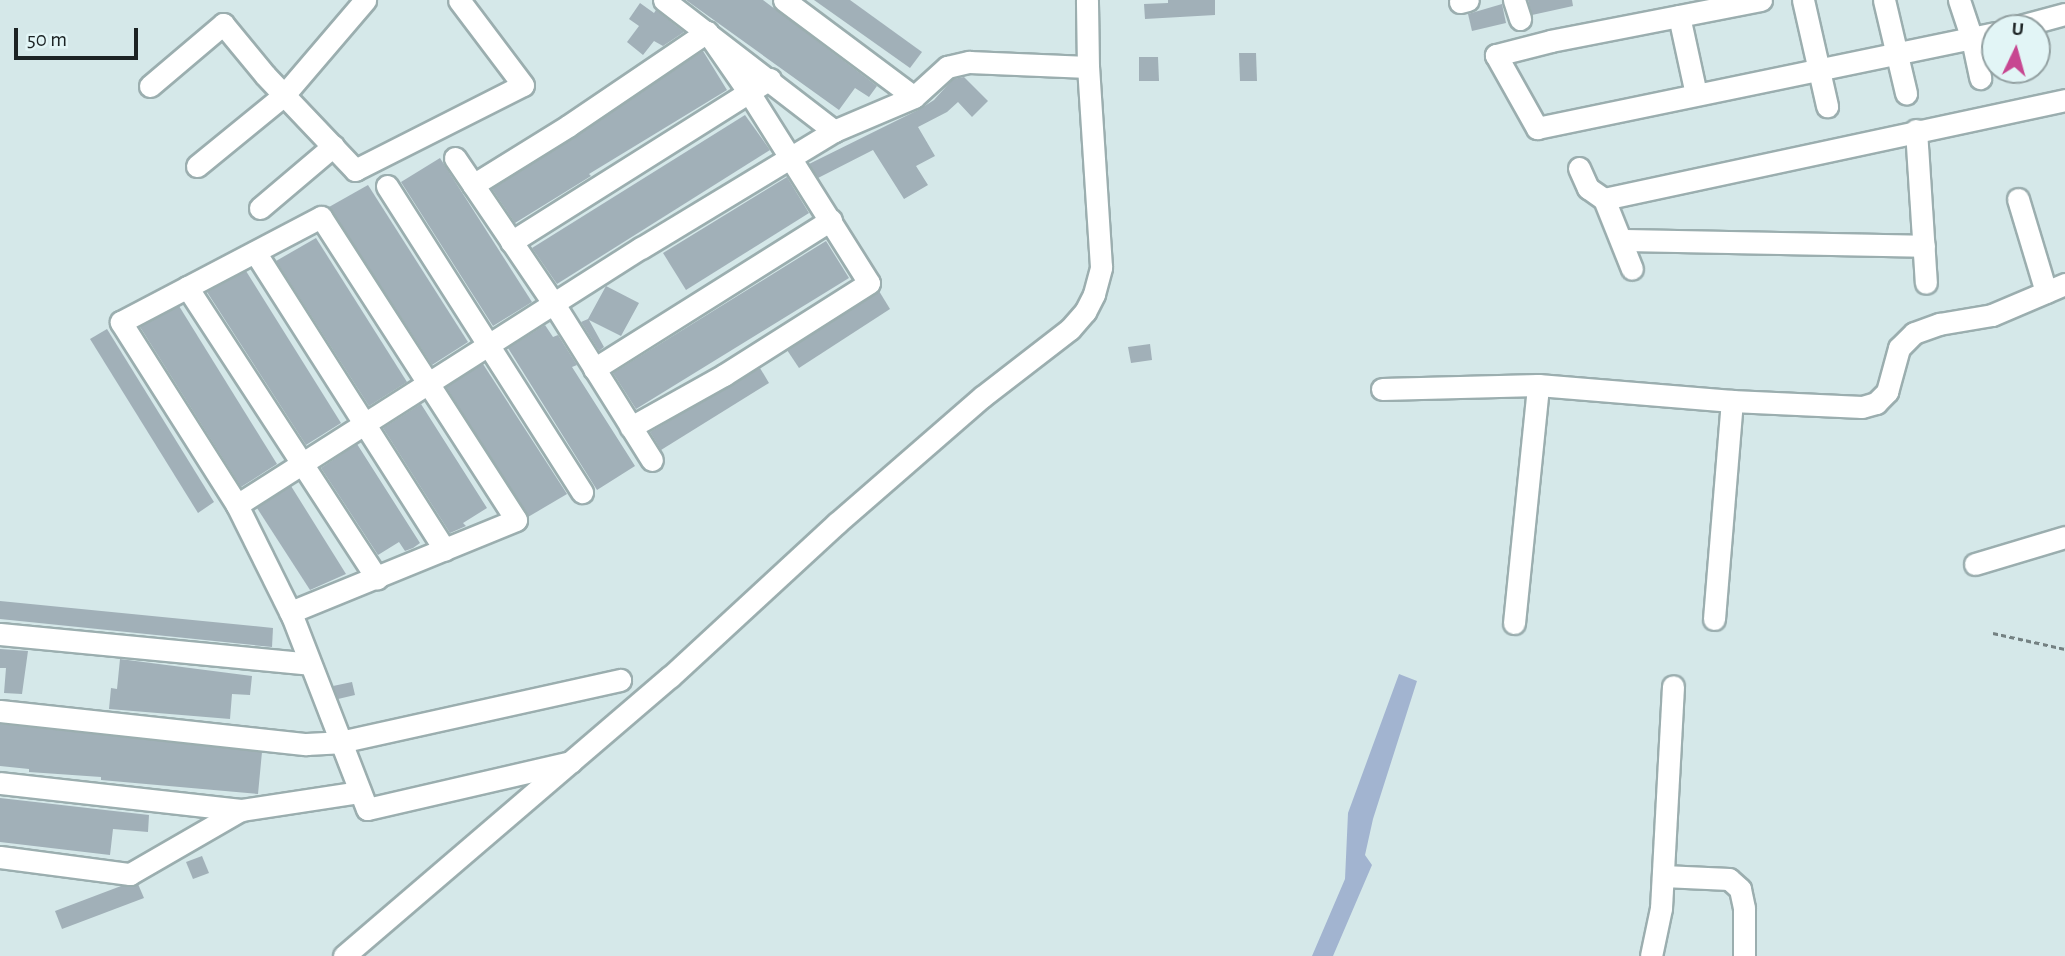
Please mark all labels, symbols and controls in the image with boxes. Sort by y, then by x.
scale bar [18,14,142,58]
north arrow [1981,14,2051,84]
text: U [2011,20,2025,40]
text: 50 m [27,29,67,50]

